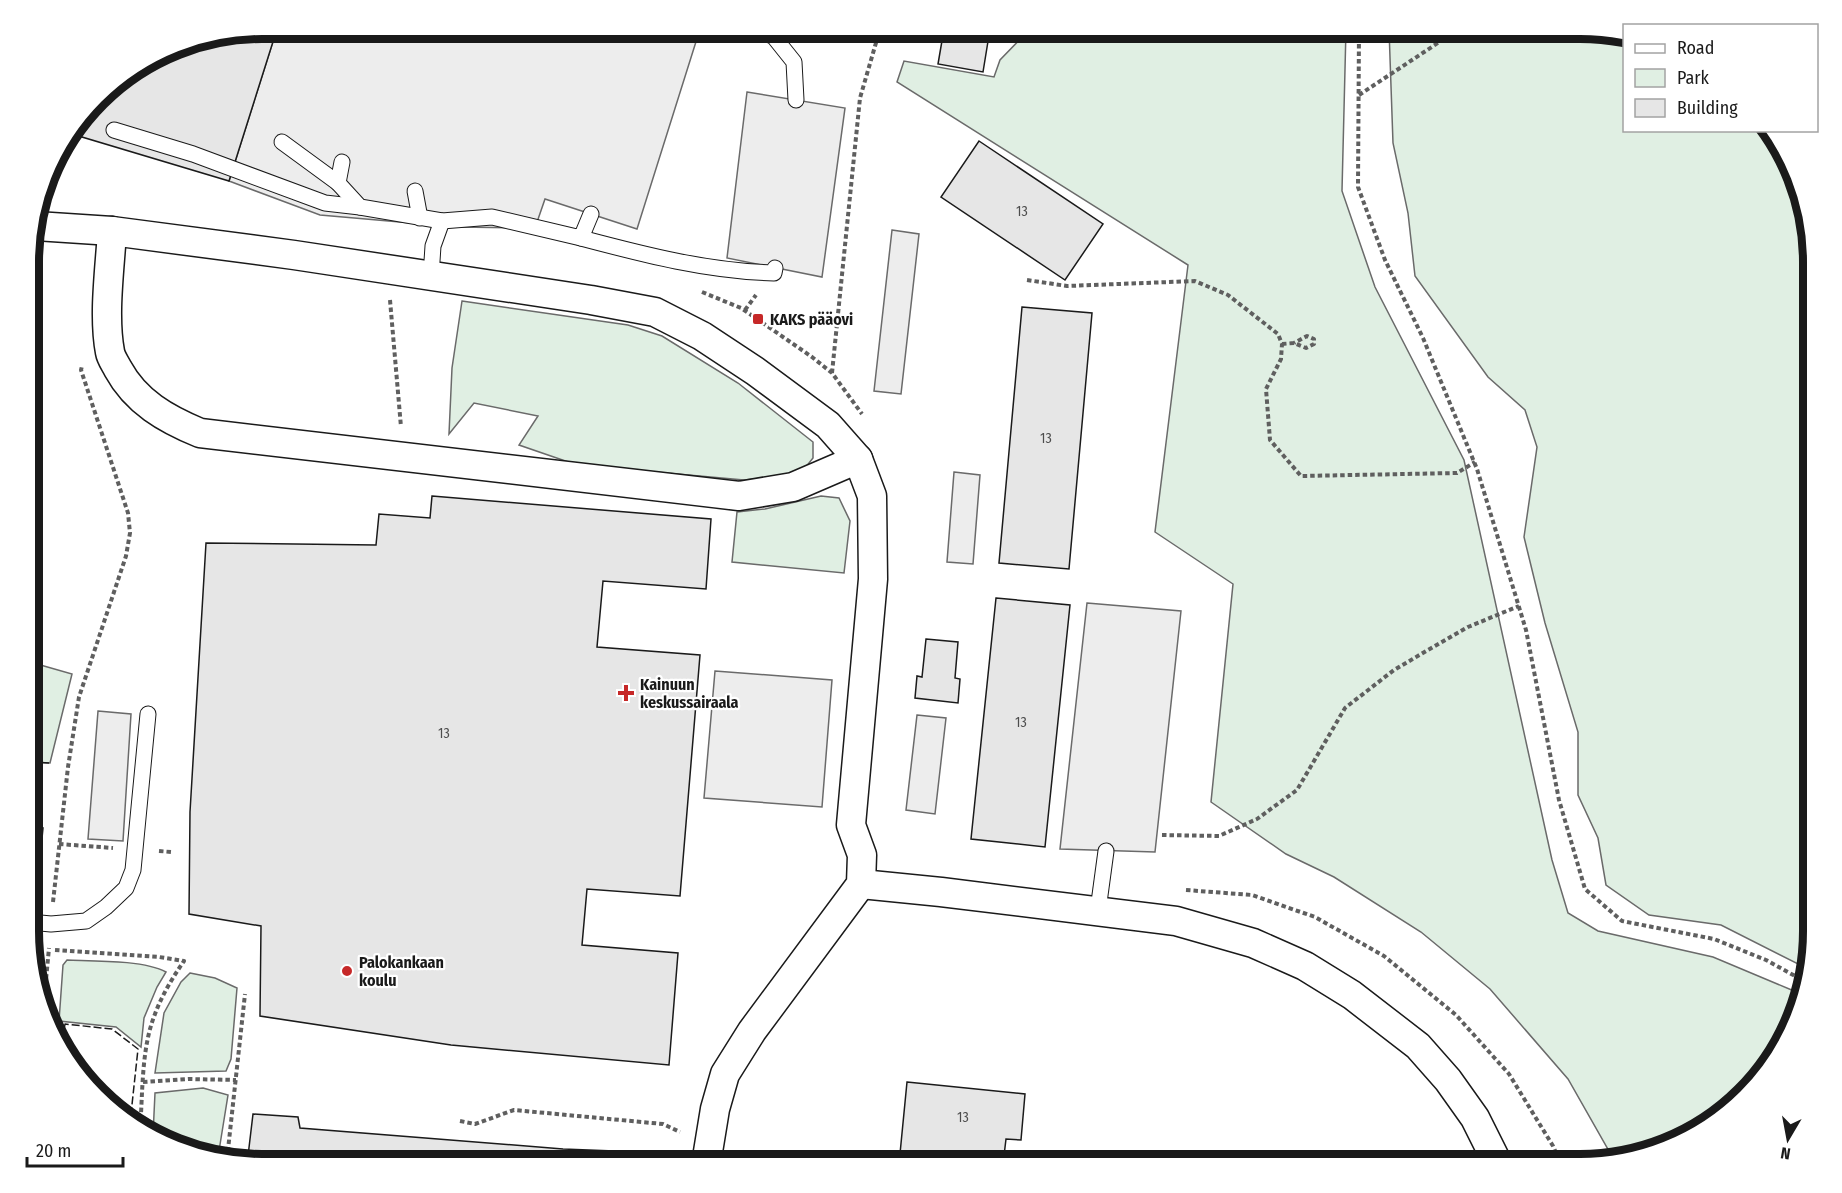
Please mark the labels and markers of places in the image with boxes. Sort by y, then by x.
place label: KAKS pääovi [770,310,853,329]
marker: KAKS pääovi [751,312,765,326]
place label: Kainuun keskussairaala [640,675,739,712]
marker: Kainuun keskussairaala [617,684,635,702]
place label: Palokankaan koulu [359,953,444,990]
marker: Palokankaan koulu [340,964,354,978]

